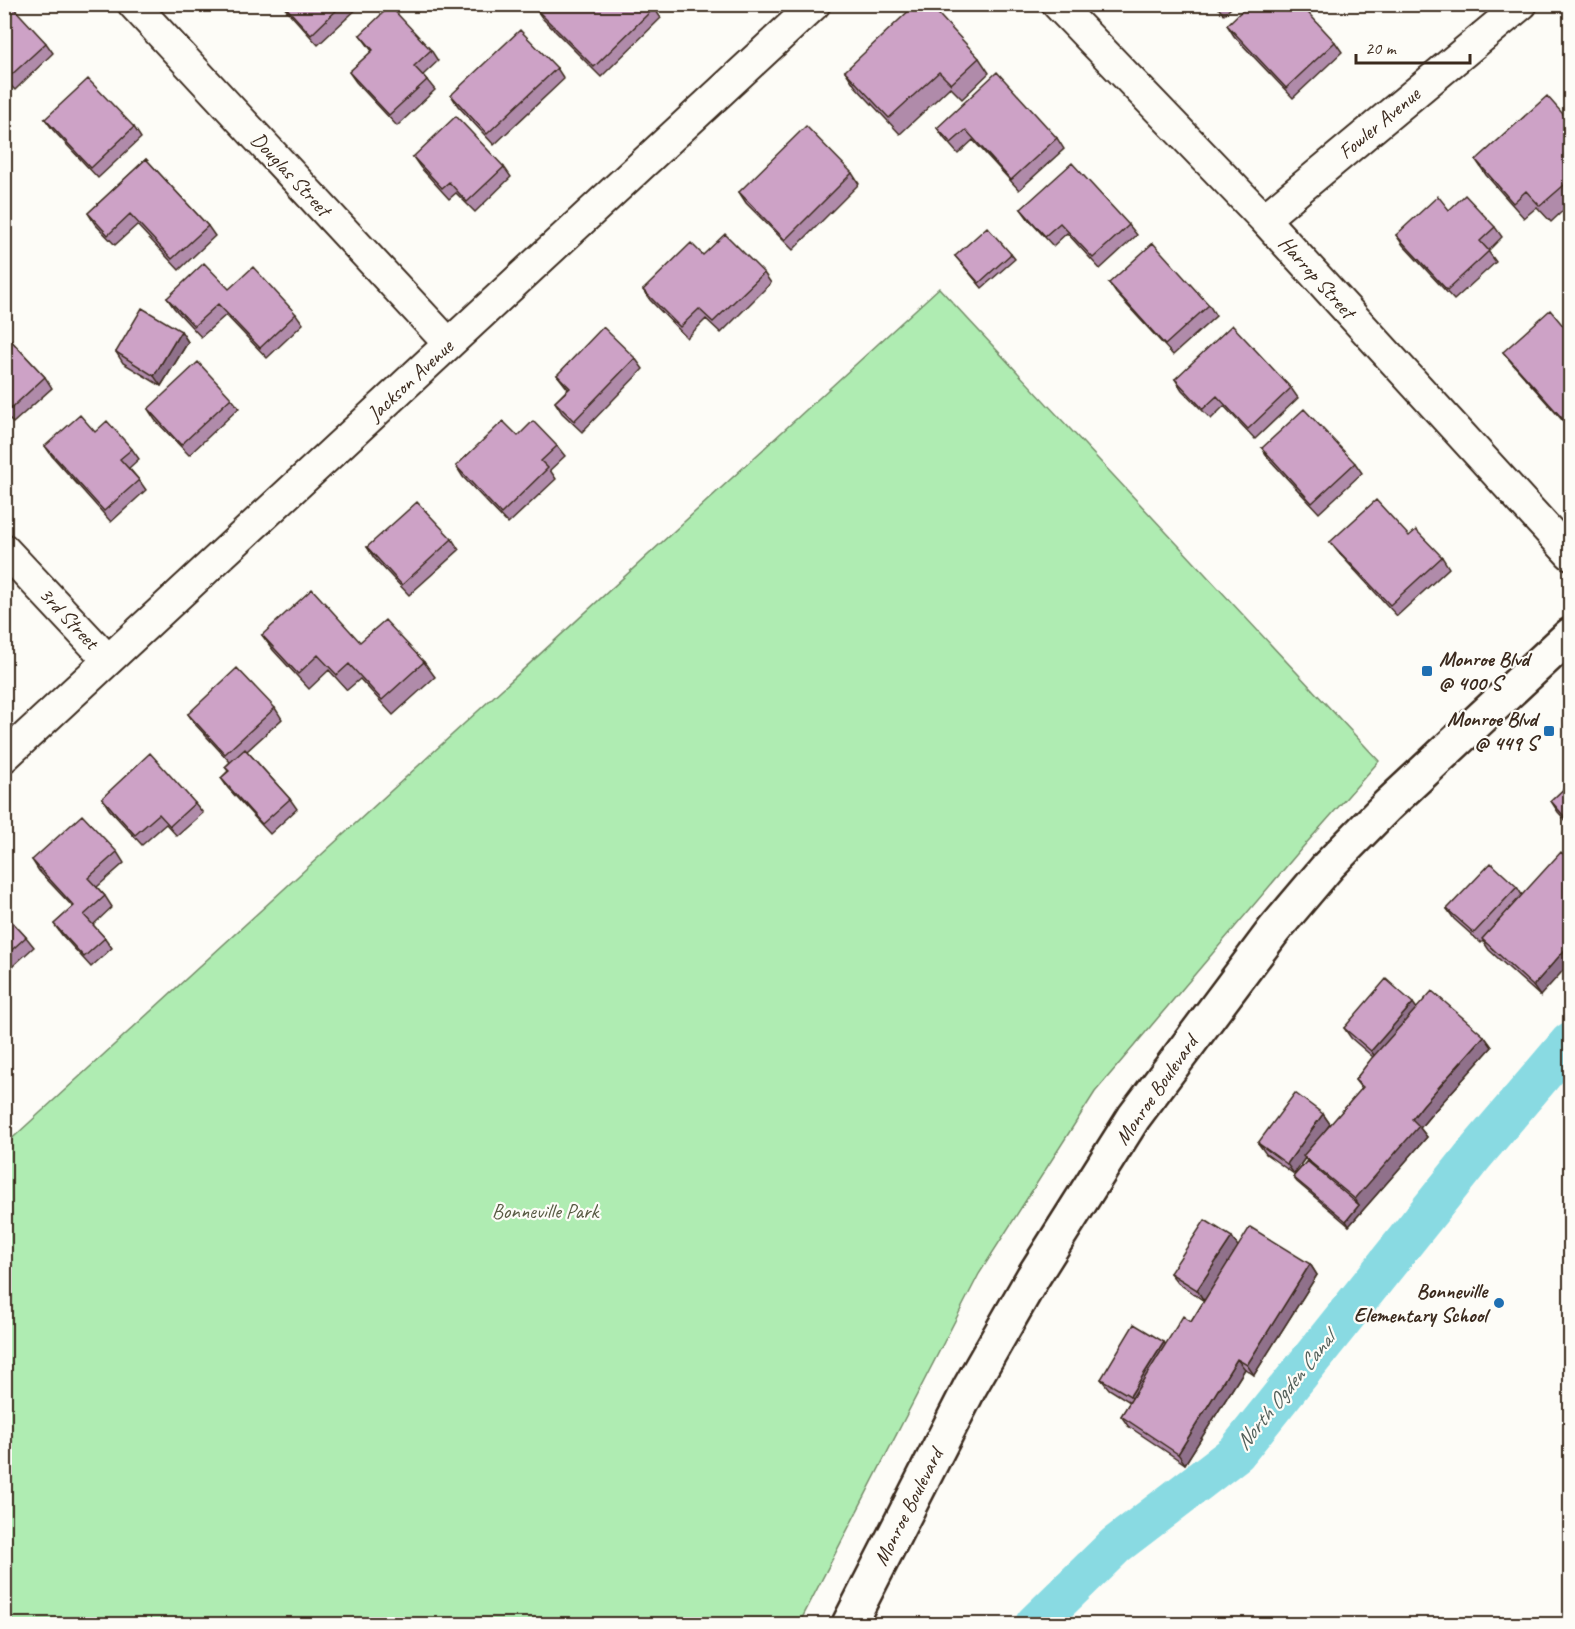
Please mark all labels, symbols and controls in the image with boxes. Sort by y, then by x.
scale bar [1356,27,1470,65]
text: 20 m [1365,37,1398,59]
street label: Fowler Avenue [1333,81,1426,165]
street label: Douglas Street [246,127,338,224]
street label: Harrop Street [1273,230,1363,326]
street label: Jackson Avenue [361,333,459,427]
street label: 3rd Street [34,581,106,656]
place label: Monroe Blvd @ 400 S [1439,646,1532,696]
marker: Monroe Blvd @ 400 S [1420,664,1434,678]
place label: Monroe Blvd @ 449 S [1447,706,1542,756]
marker: Monroe Blvd @ 449 S [1542,724,1556,738]
street label: Monroe Boulevard [1109,1027,1205,1150]
park label: Bonneville Park [492,1198,600,1224]
place label: Bonneville Elementary School [1354,1278,1491,1328]
marker: Bonneville Elementary School [1492,1296,1506,1310]
water label: North Ogden Canal [1229,1321,1346,1456]
street label: Monroe Boulevard [868,1441,950,1570]

